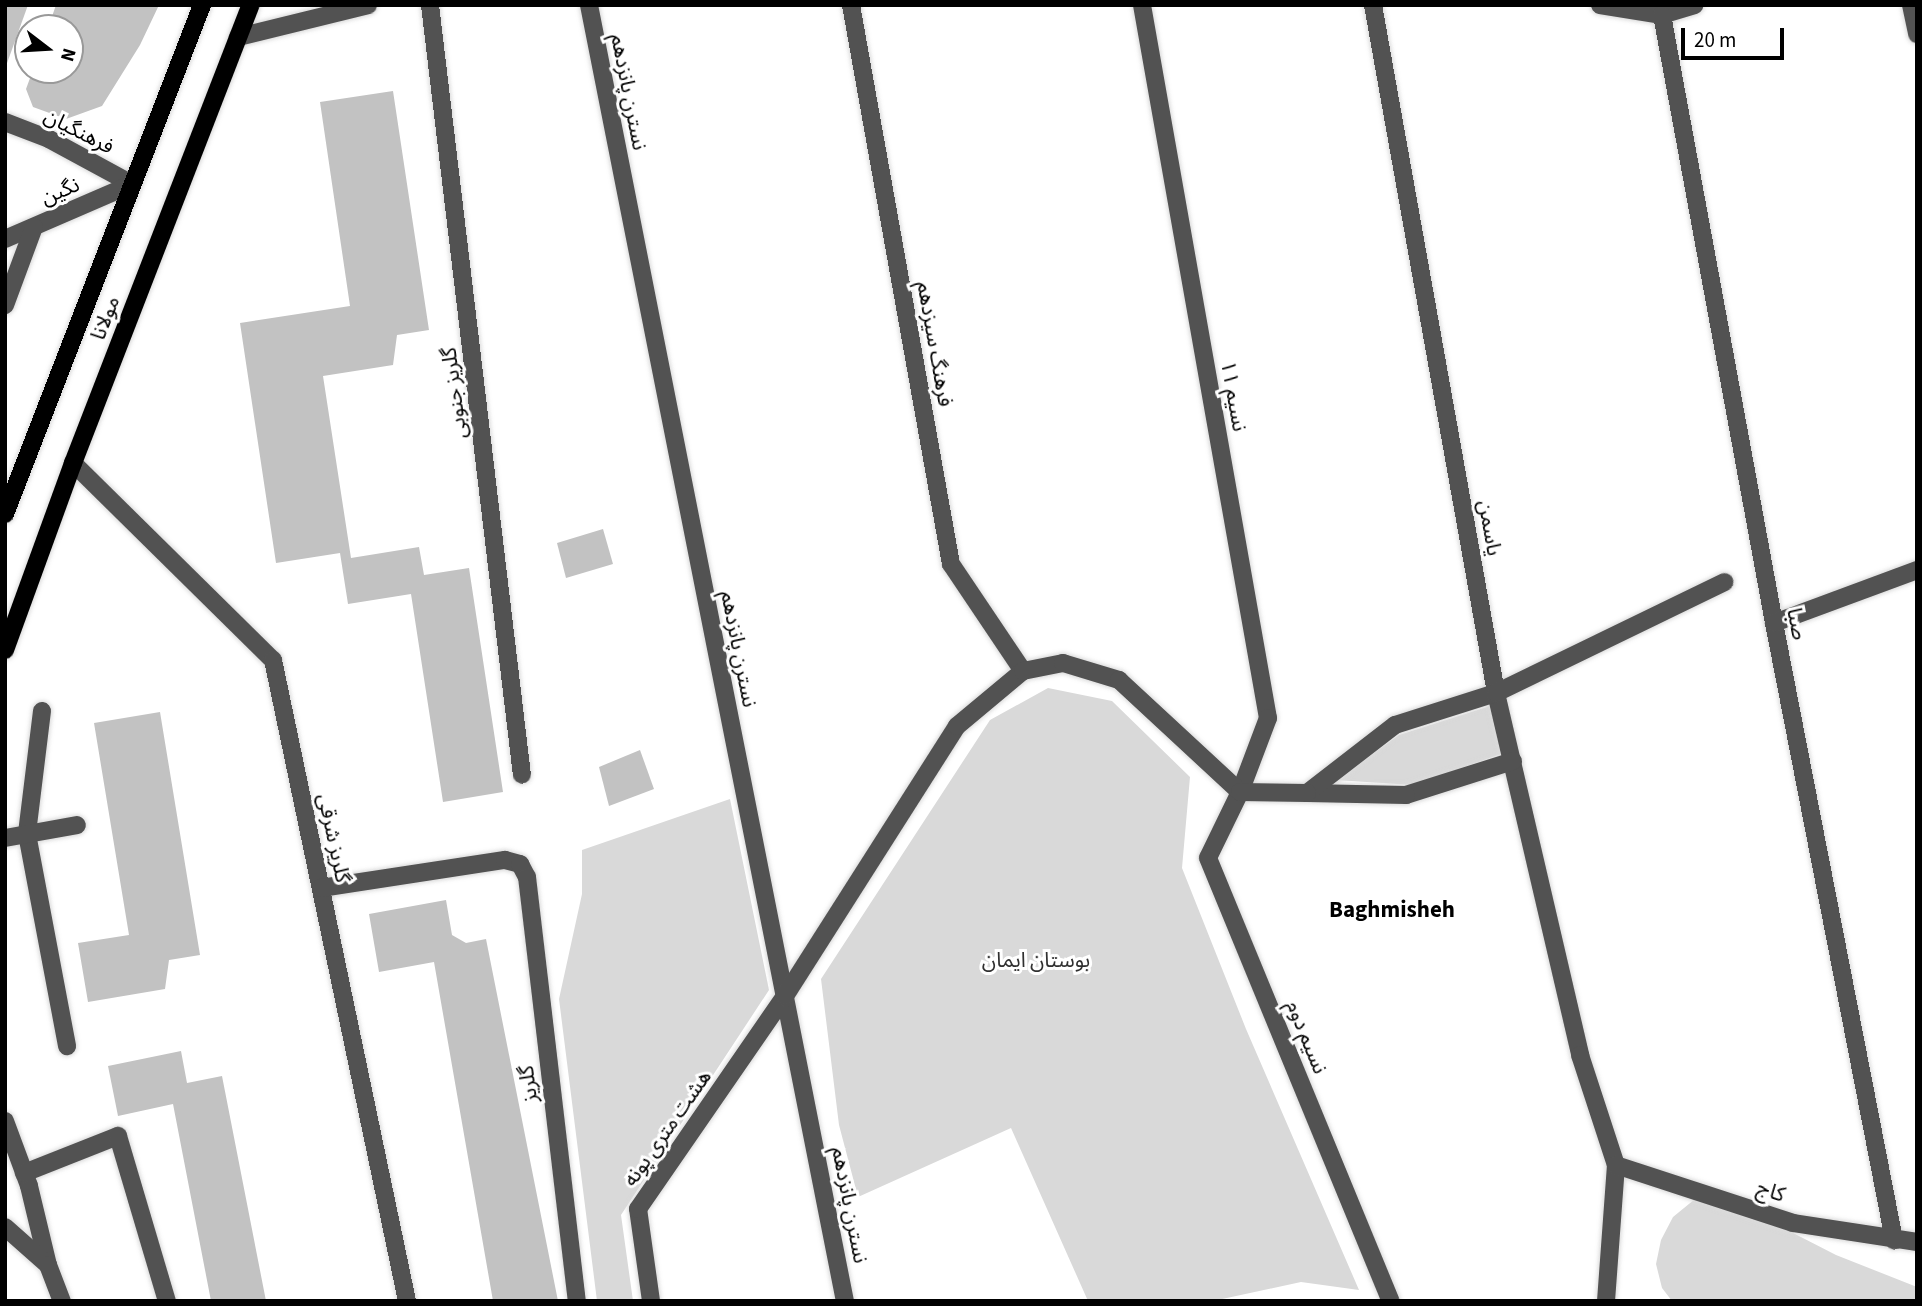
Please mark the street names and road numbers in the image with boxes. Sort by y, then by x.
street label: نسترن پانزدهم [605,32,653,152]
street label: فرهنگیان [40,103,118,159]
street label: نگین [37,172,83,210]
street label: فرهنگ سیزدهم [912,279,958,409]
street label: مولانا [85,293,125,343]
street label: گلریز جنوبی [436,346,472,440]
street label: نسیم ۱۱ [1215,359,1253,433]
street label: یاسمن [1473,498,1507,558]
street label: نسترن پانزدهم [715,589,763,709]
street label: صبا [1782,606,1812,642]
street label: گلریز شرقی [312,791,356,885]
street label: نسیم دوم [1281,997,1333,1077]
street label: گلریز [513,1064,543,1104]
street label: هشت متری پونه [618,1065,716,1191]
street label: نسترن پانزدهم [826,1145,874,1265]
street label: کاج [1754,1175,1788,1207]

